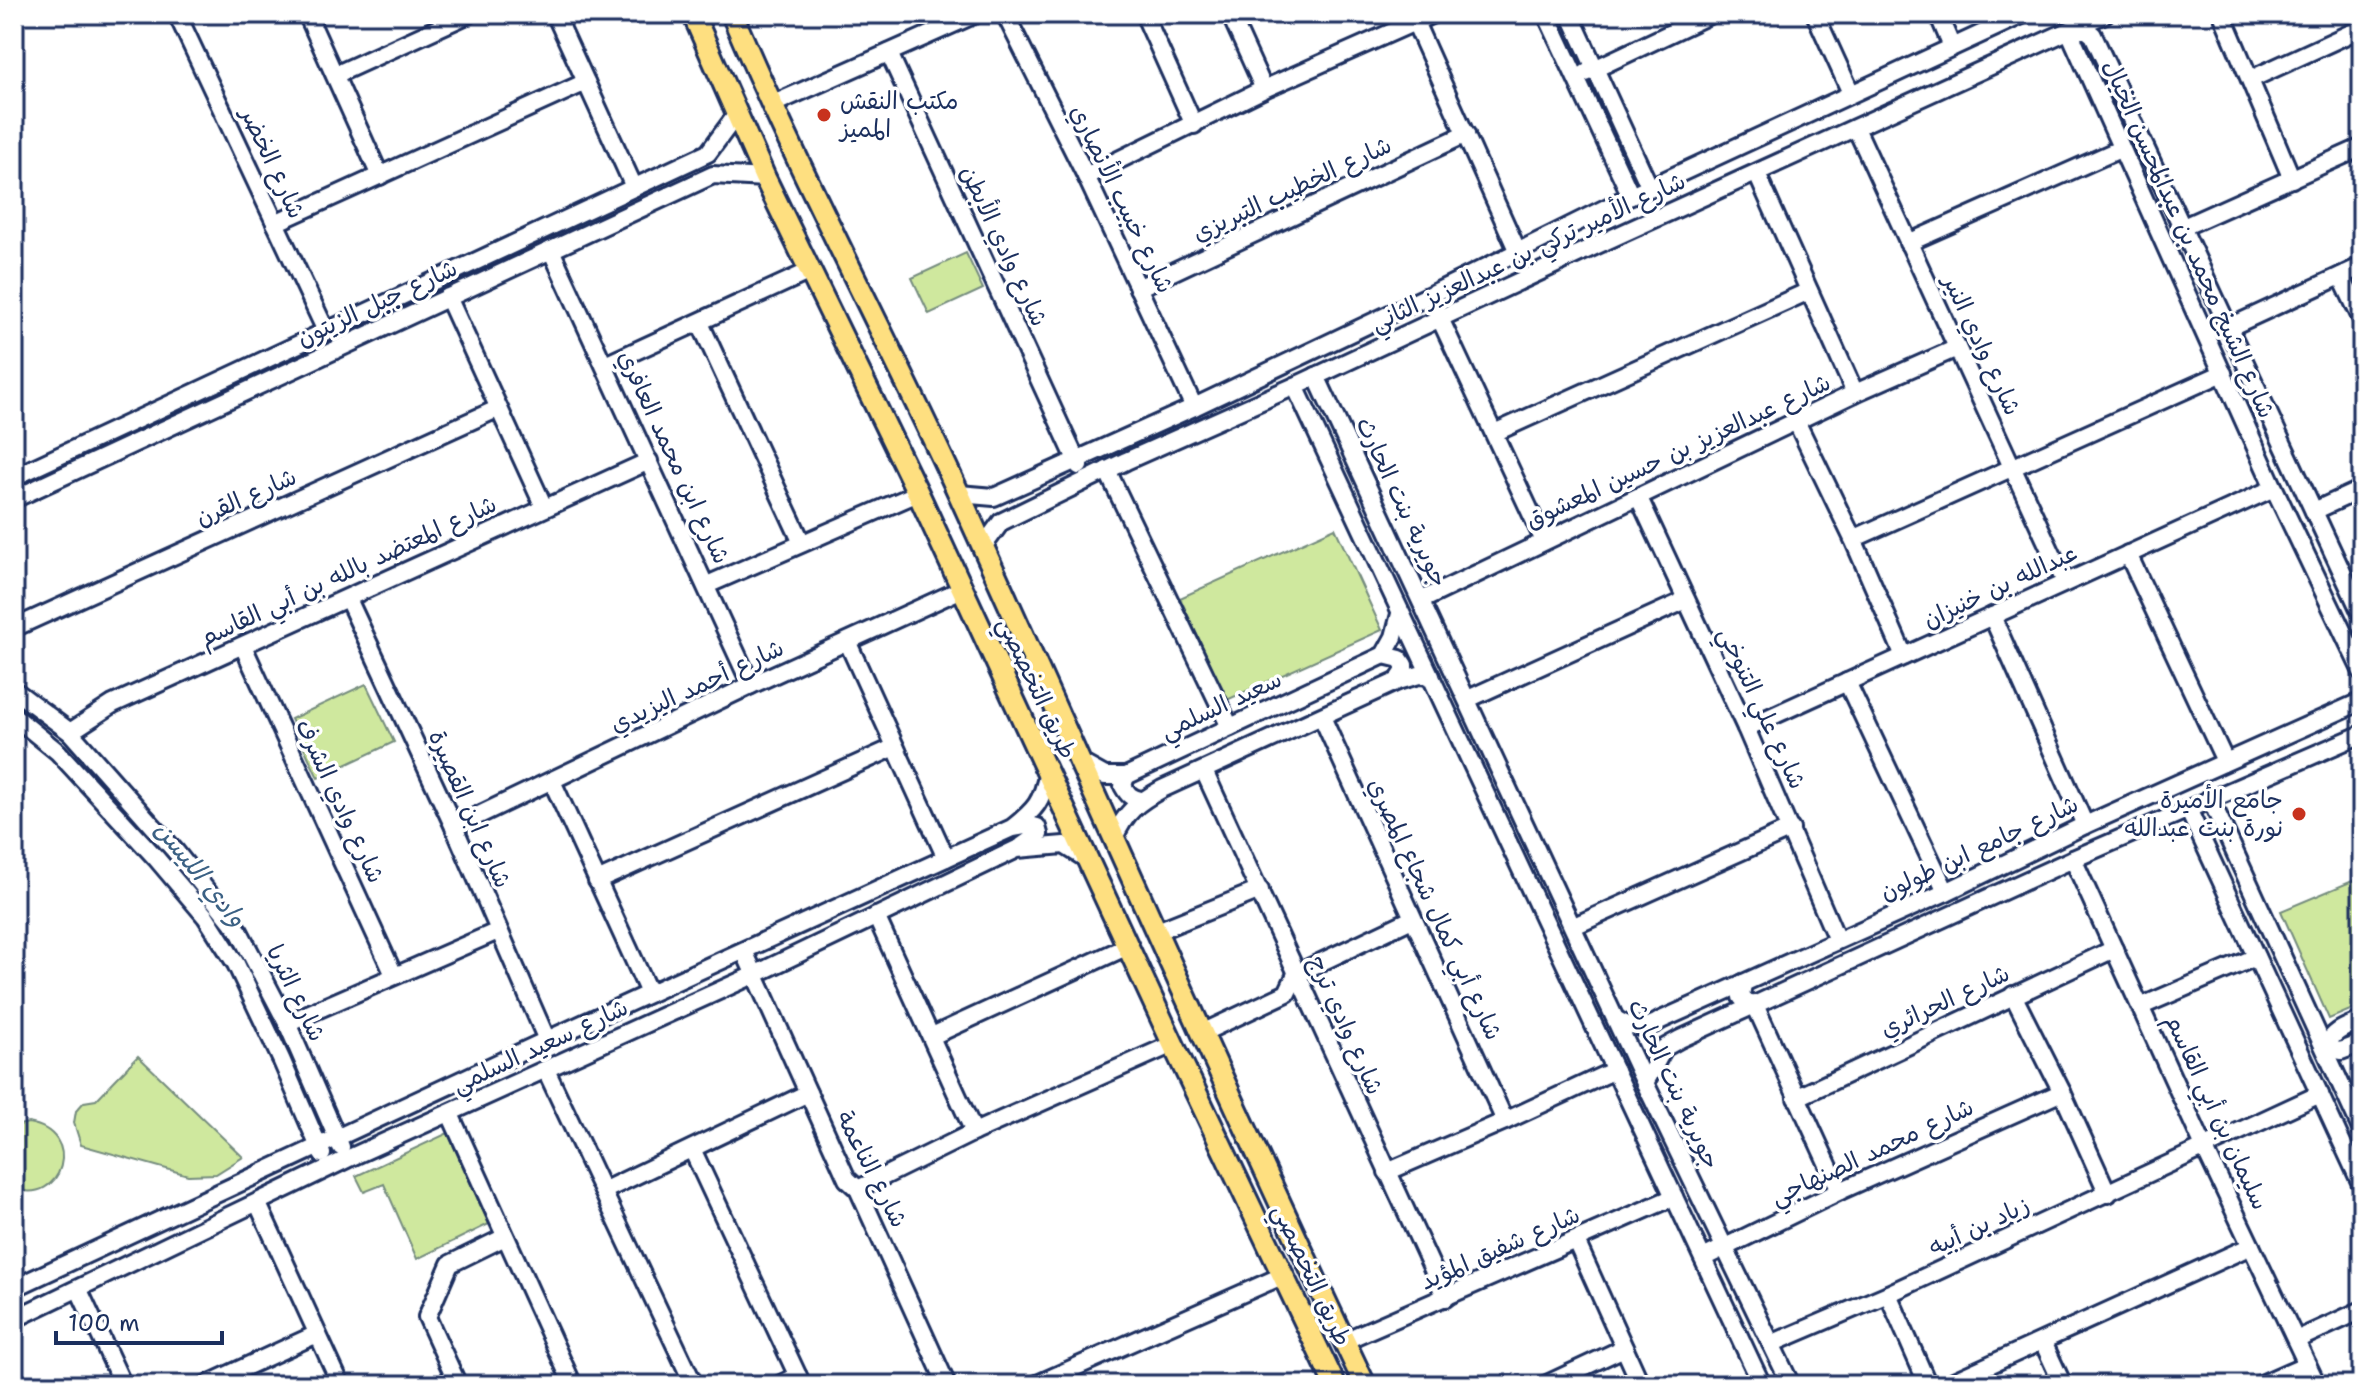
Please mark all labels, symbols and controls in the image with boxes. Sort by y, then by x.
street label: شارع الشيخ محمد بن عبدالمحسن الخيال [2094,55,2283,424]
place label: مكتب النقش المميز [838,85,959,145]
street label: شارع خبيب الأنصاري [1062,99,1182,299]
street label: شارع الخضر [232,100,313,224]
marker: مكتب النقش المميز [815,106,833,124]
street label: شارع الخطيب التبريزي [1187,129,1397,250]
street label: شارع وادي الأبطن [952,160,1056,332]
street label: شارع الأمير تركي بن عبدالعزيز الثاني [1365,164,1693,344]
street label: شارع جبل الزيتون [292,252,463,355]
street label: شارع وادي النير [1934,268,2029,421]
street label: شارع ابن محمد العافري [610,345,738,569]
street label: شارع عبدالعزيز بن حسين المعشوق [1520,366,1836,537]
street label: جويرية بنت الحارث [1349,412,1455,592]
street label: شارع القرن [190,461,302,534]
street label: شارع المعتضد بالله بن أبي القاسم [194,488,504,659]
street label: عبدالله بن خنيزان [1918,536,2082,636]
street label: طريق التخصصي [986,612,1084,766]
street label: شارع علي التنوخي [1706,622,1814,796]
street label: شارع أحمد اليزيدي [605,632,789,741]
street label: سعيد السلمي [1155,663,1289,752]
street label: شارع وادي الشرف [287,714,392,889]
street label: شارع ابن القصيرة [420,725,519,893]
street label: شارع أبي كمال شجاع المصري [1356,773,1510,1047]
place label: جامع الأميرة نورة بنت عبدالله [2125,783,2283,844]
street label: شارع جامع ابن طولون [1875,788,2084,909]
marker: جامع الأميرة نورة بنت عبدالله [2290,805,2308,823]
water label: وادي الليسن [146,812,255,935]
street label: شارع الثريا [258,939,333,1047]
street label: شارع وادي ترج [1300,950,1391,1100]
street label: شارع الحرائري [1875,957,2015,1046]
street label: شارع سعيد السلمي [447,991,635,1105]
street label: جويرية بنت الحارث [1621,994,1727,1174]
street label: سليمان بن أبي القاسم [2153,1009,2276,1217]
street label: شارع محمد الصنهاجي [1765,1091,1981,1218]
street label: شارع الناعمة [828,1105,915,1233]
street label: زياد بن أبيه [1923,1189,2035,1263]
street label: شارع شفيق المؤيد [1415,1198,1585,1298]
street label: طريق التخصصي [1261,1199,1359,1353]
scale bar [56,1295,222,1345]
text: 100 m [68,1307,140,1339]

